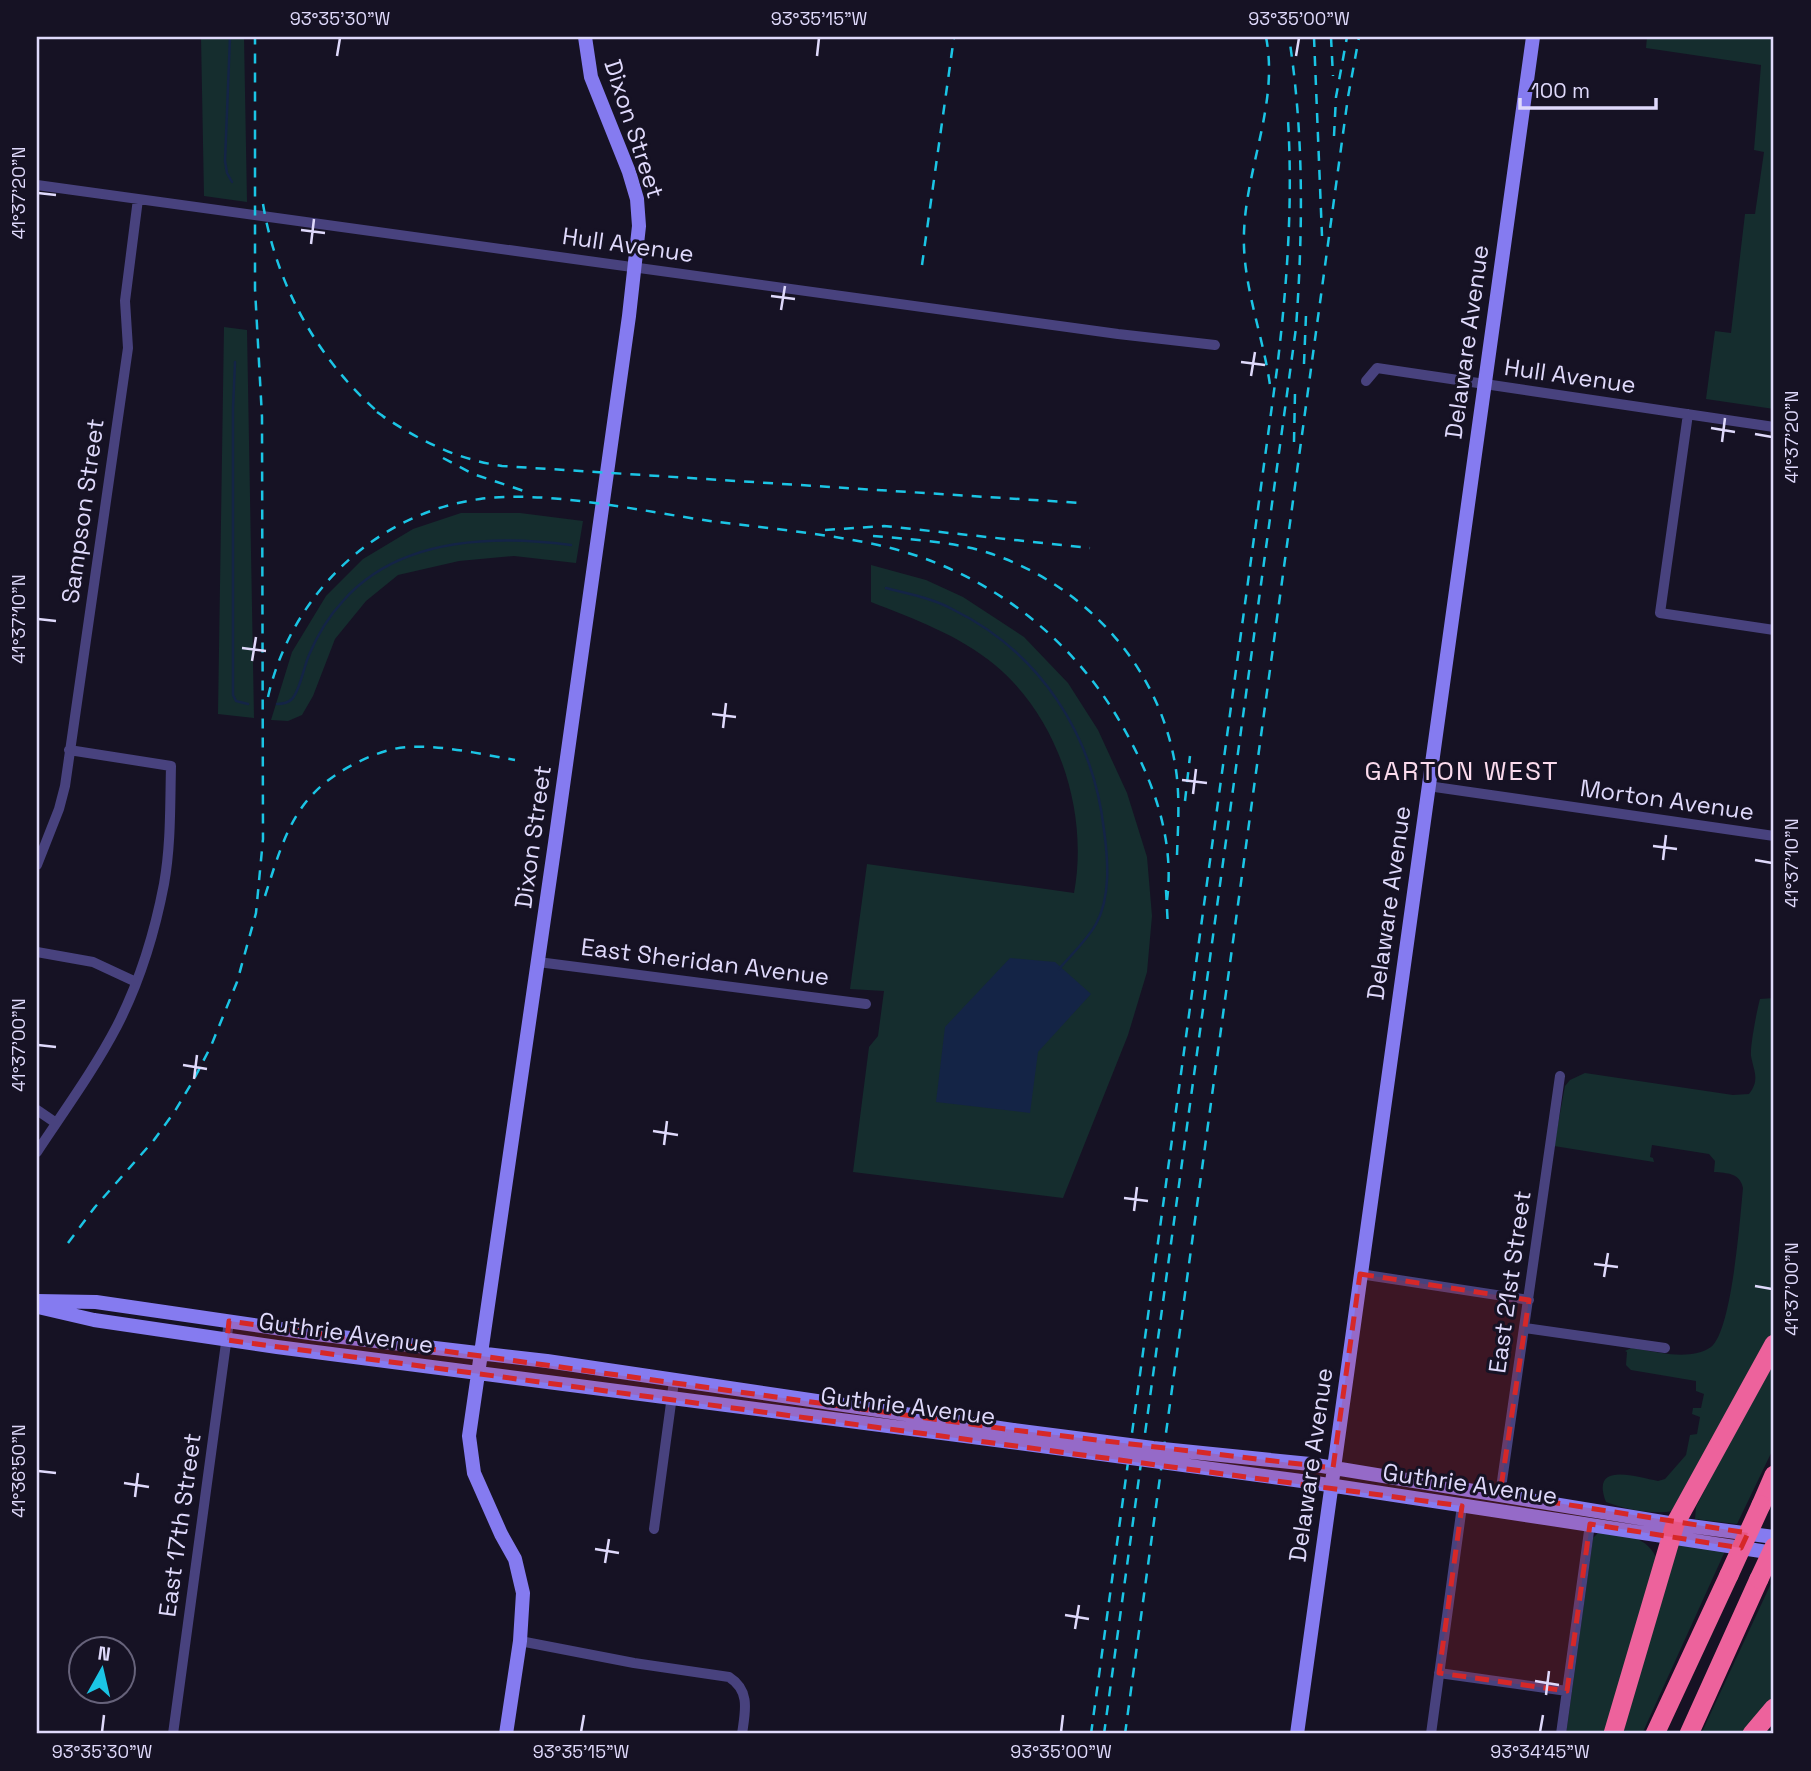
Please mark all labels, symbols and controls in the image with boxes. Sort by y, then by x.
text: 93°35'30"W [290,7,391,30]
text: 93°35'15"W [771,7,868,30]
text: 93°35'00"W [1248,7,1350,30]
street label: Dixon Street [597,55,672,202]
scale bar [1520,66,1657,110]
text: 100 m [1531,77,1590,104]
text: 41°37'20"N [7,147,30,239]
street label: Hull Avenue [560,220,696,269]
street label: Delaware Avenue [1438,243,1495,441]
street label: Hull Avenue [1502,351,1638,400]
text: 41°37'20"N [1780,391,1803,483]
street label: Sampson Street [54,417,111,605]
text: 41°37'10"N [7,574,30,664]
district label: GARTON WEST [1364,754,1560,788]
street label: Dixon Street [507,763,558,911]
street label: Morton Avenue [1578,772,1756,827]
street label: Delaware Avenue [1360,804,1417,1002]
text: 41°37'10"N [1780,818,1803,908]
street label: East Sheridan Avenue [579,931,831,992]
text: 41°37'00"N [7,998,30,1092]
street label: East 21st Street [1481,1189,1538,1375]
text: 41°37'00"N [1780,1242,1803,1336]
street label: Guthrie Avenue [257,1305,435,1360]
street label: Delaware Avenue [1282,1366,1339,1564]
street label: Guthrie Avenue [819,1379,997,1432]
text: 41°36'50"N [7,1424,30,1518]
street label: East 17th Street [151,1431,208,1619]
street label: Guthrie Avenue [1381,1456,1559,1511]
north arrow [66,1634,136,1704]
text: N [96,1640,112,1667]
text: 93°35'30"W [52,1740,153,1763]
text: 93°35'15"W [533,1740,630,1763]
text: 93°35'00"W [1010,1740,1112,1763]
text: 93°34'45"W [1490,1740,1590,1763]

